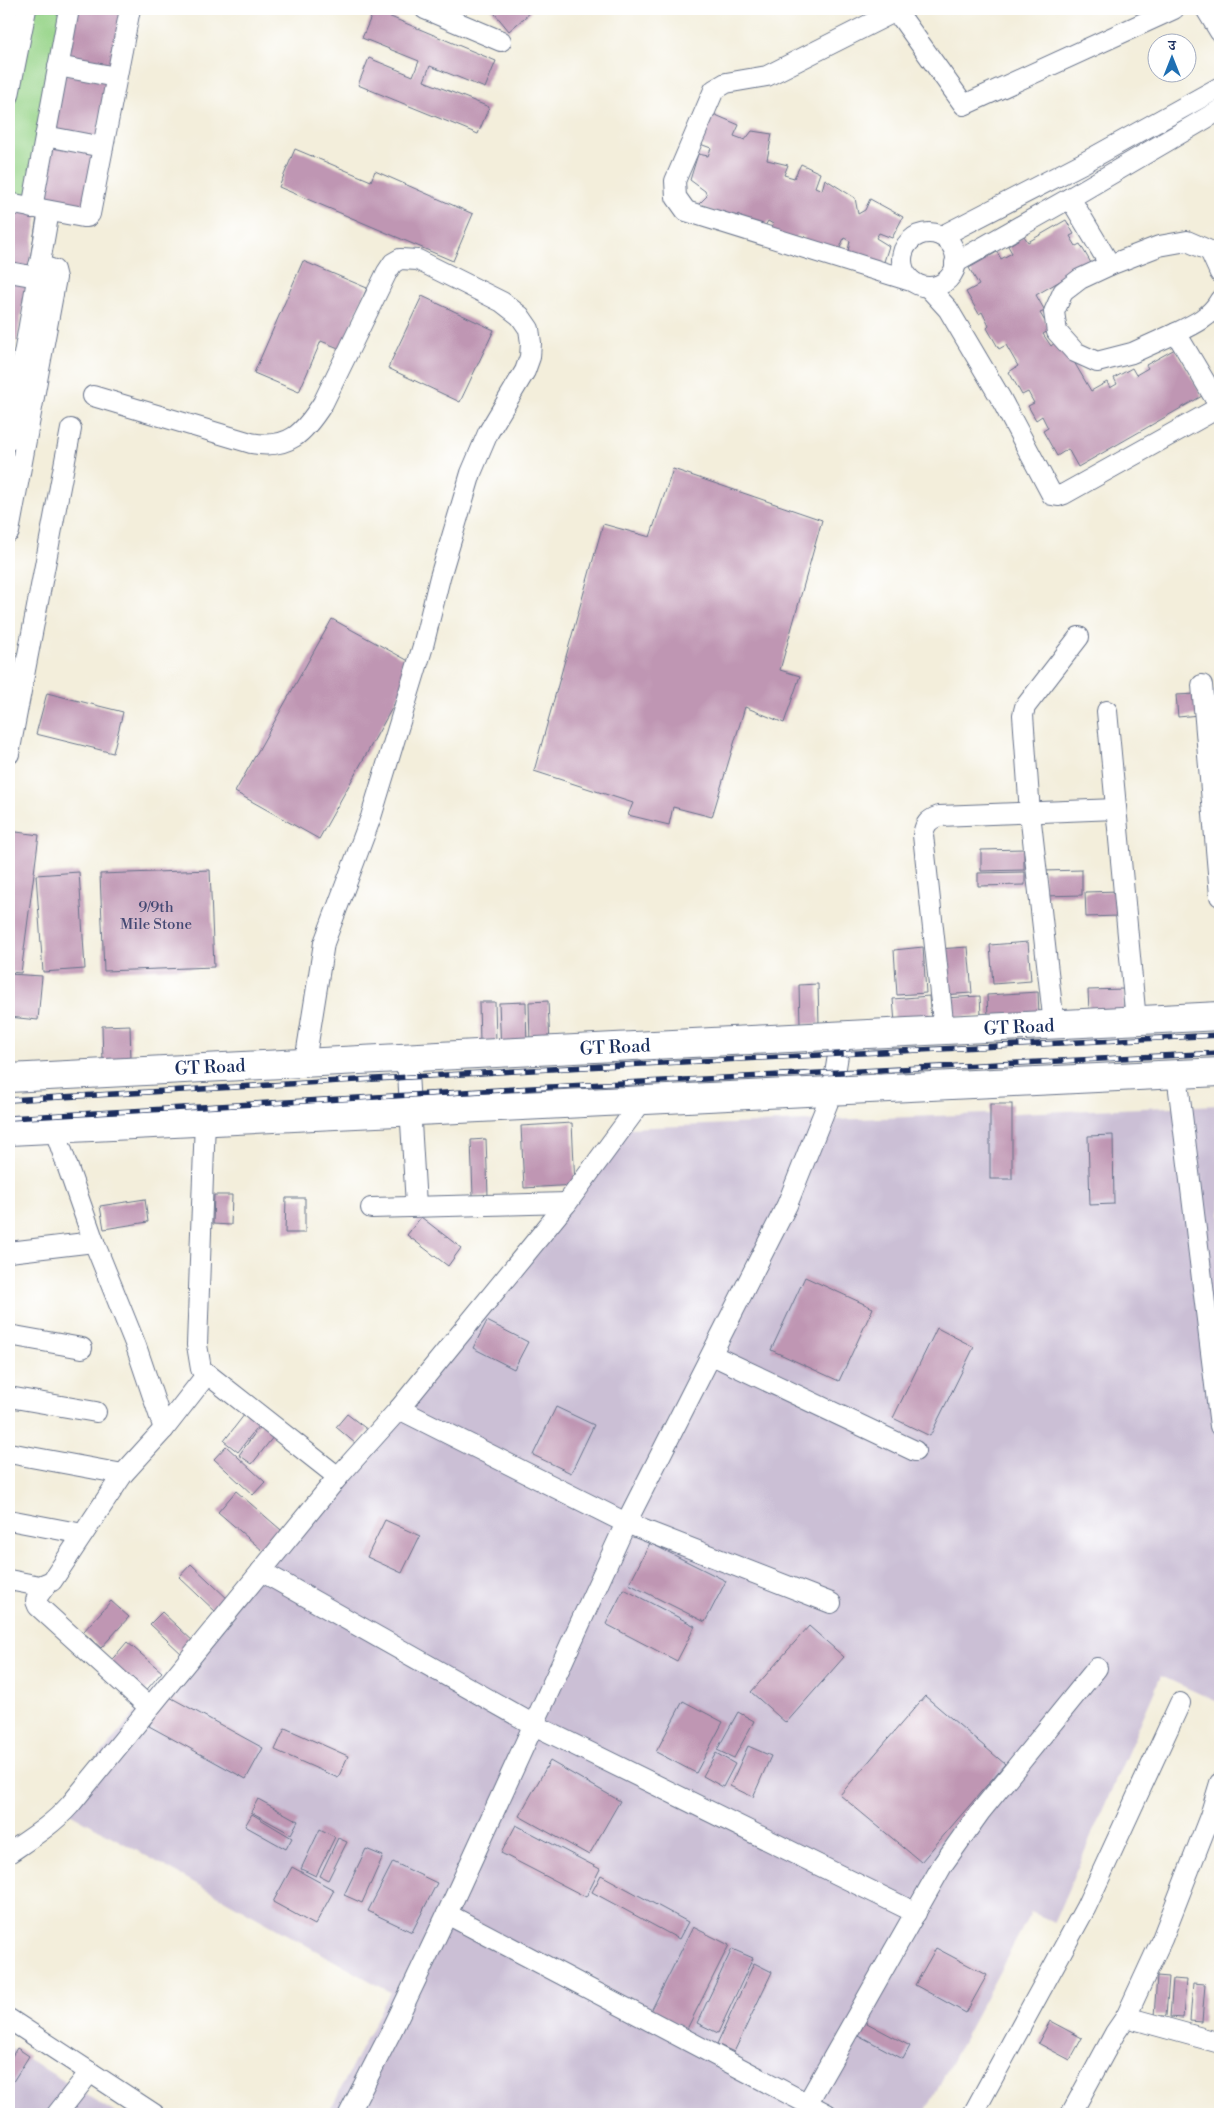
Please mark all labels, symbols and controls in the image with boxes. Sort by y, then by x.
north arrow [1146,32,1196,82]
text: उ [1167,37,1176,55]
house number: 9/9th Mile Stone [120,898,192,934]
street label: GT Road [983,1014,1056,1041]
street label: GT Road [579,1034,652,1061]
street label: GT Road [174,1054,247,1081]

